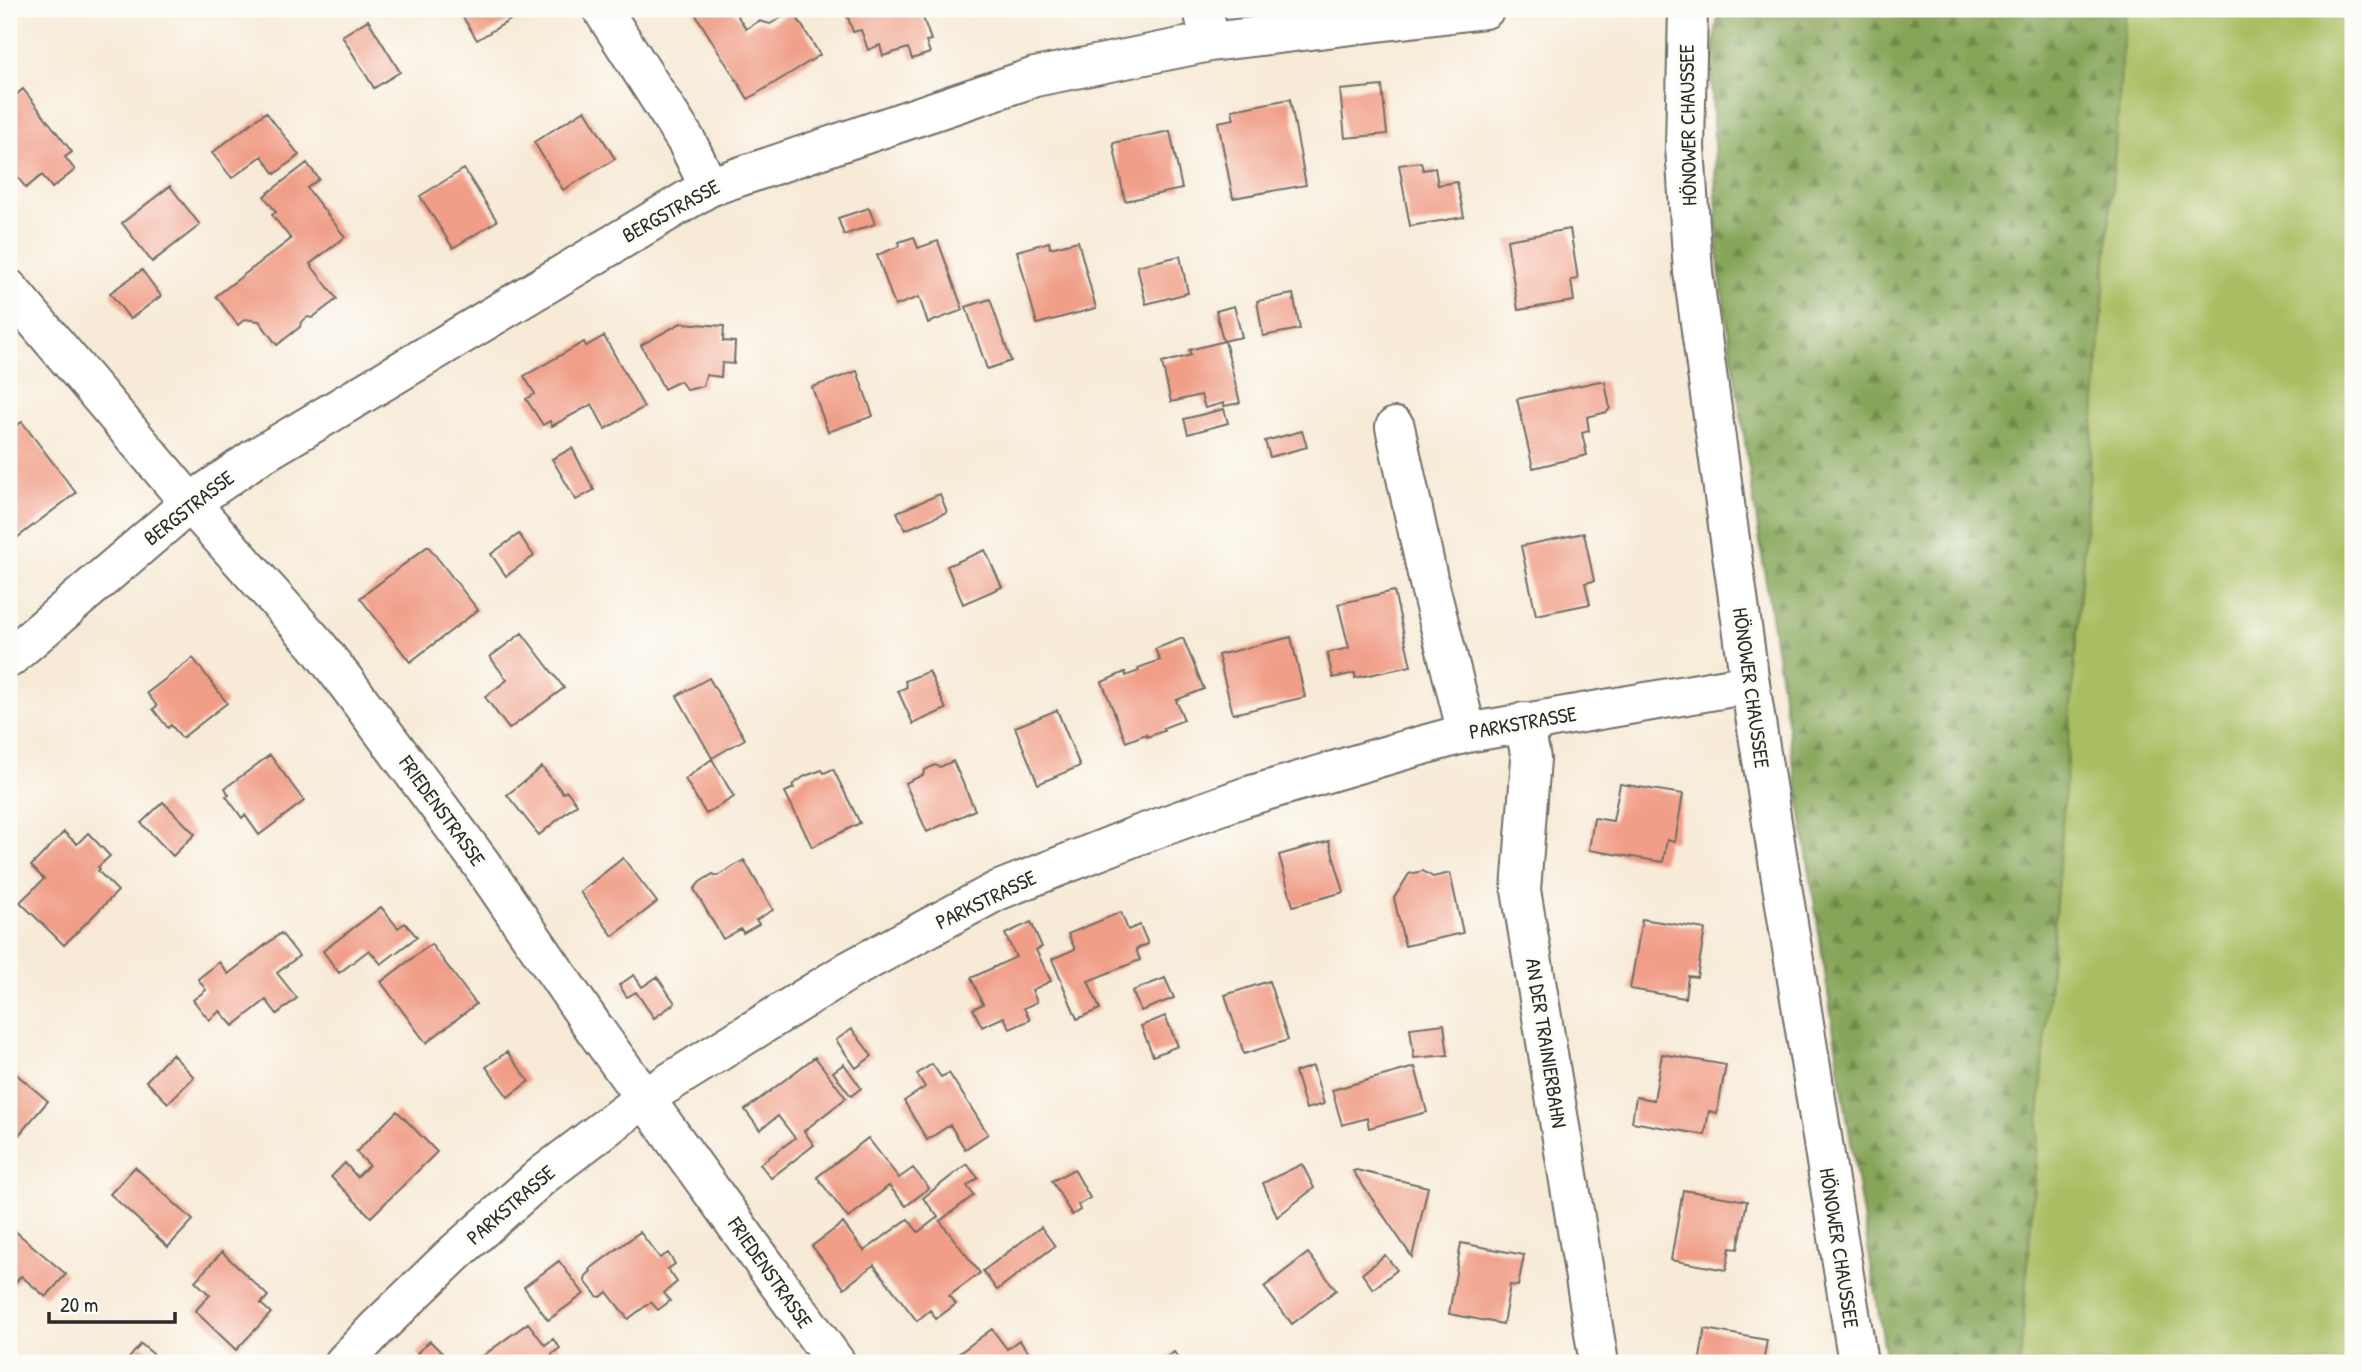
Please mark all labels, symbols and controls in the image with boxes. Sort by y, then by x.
street label: HÖNOWER CHAUSSEE [1672,44,1703,206]
street label: BERGSTRASSE [617,172,725,249]
street label: BERGSTRASSE [137,463,240,552]
street label: HÖNOWER CHAUSSEE [1726,606,1777,770]
street label: PARKSTRASSE [1467,699,1579,746]
street label: FRIEDENSTRASSE [392,749,492,872]
street label: PARKSTRASSE [931,863,1041,936]
street label: AN DER TRAINIERBAHN [1519,956,1574,1130]
street label: PARKSTRASSE [460,1158,561,1251]
street label: HÖNOWER CHAUSSEE [1813,1166,1866,1330]
street label: FRIEDENSTRASSE [721,1210,820,1334]
scale bar [49,1281,175,1325]
text: 20 m [60,1290,98,1319]

